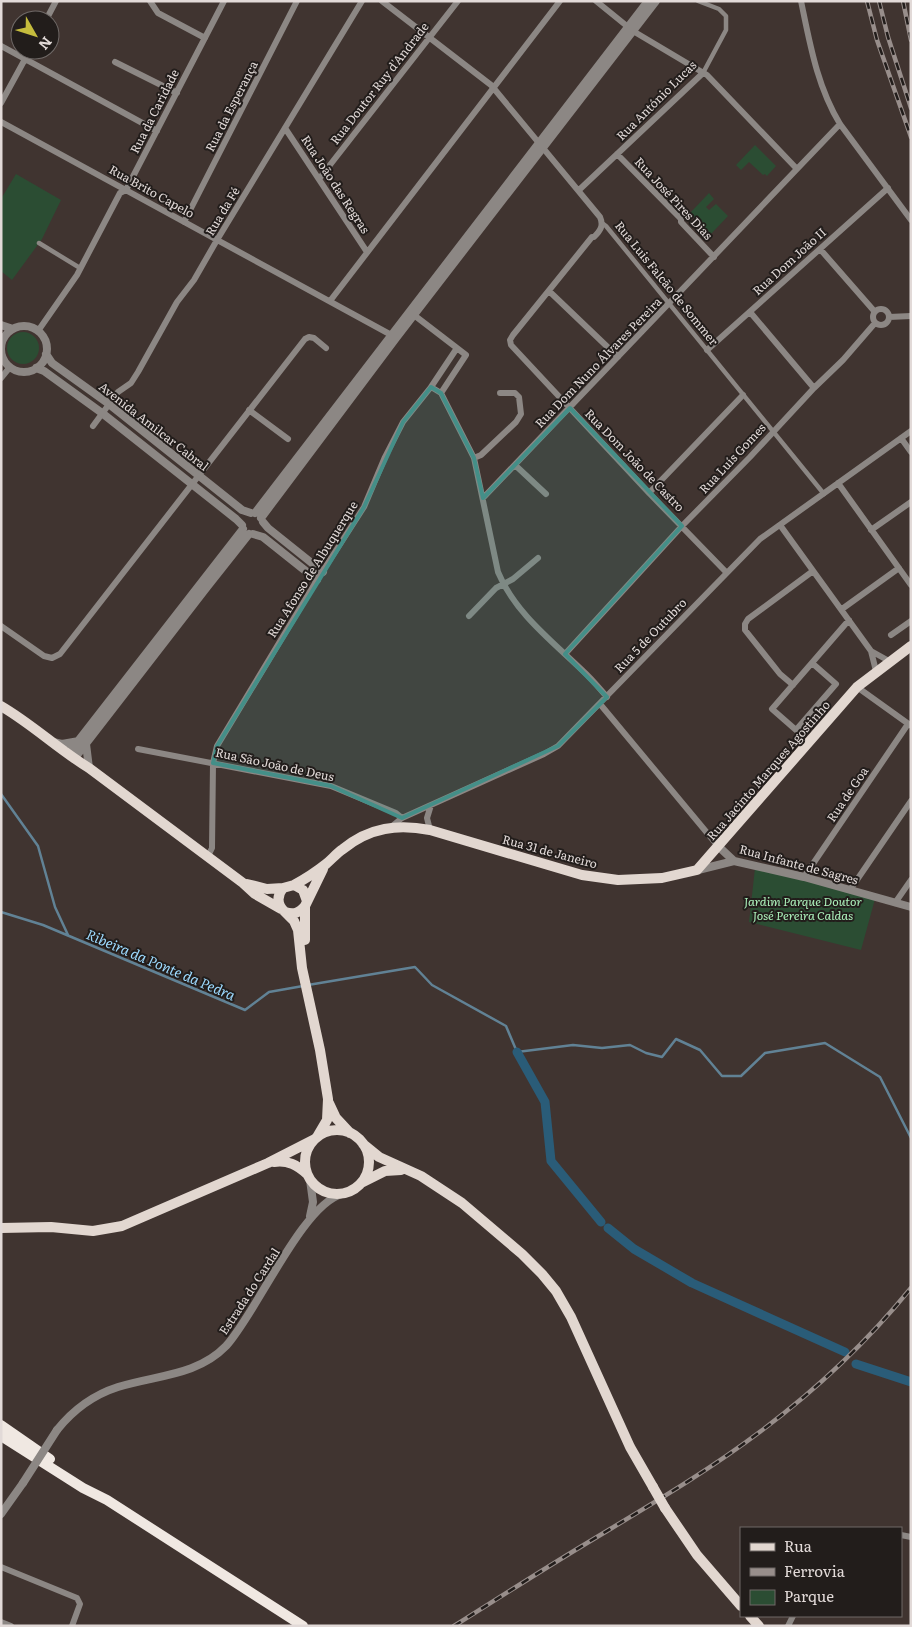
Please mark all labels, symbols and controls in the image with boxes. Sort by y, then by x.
north arrow [10,10,60,60]
street label: Rua Doutor Ruy d'Andrade [325,18,433,148]
text: N [34,33,57,55]
street label: Rua António Lucas [612,56,700,144]
street label: Rua da Esperança [200,57,262,155]
street label: Rua da Caridade [125,66,183,156]
street label: Rua João das Regras [297,131,375,237]
street label: Rua José Pires Dias [631,153,718,244]
street label: Rua Brito Capelo [106,160,198,222]
street label: Rua da Fé [200,183,244,239]
street label: Rua Luis Falcão de Sommer [611,217,723,349]
street label: Rua Dom João II [748,223,830,299]
street label: Rua Dom Nuno Álvares Pereira [531,292,666,431]
street label: Avenida Amilcar Cabral [95,377,213,475]
street label: Rua Dom João de Castro [581,405,689,515]
street label: Rua Luís Gomes [695,418,770,497]
street label: Rua Afonso de Albuquerque [262,497,362,641]
street label: Rua 5 de Outubro [610,594,690,676]
street label: Rua Jacinto Marques Agostinho [702,696,834,844]
street label: Rua São João de Deus [214,743,337,785]
street label: Rua de Goa [822,762,872,825]
street label: Rua 31 de Janeiro [501,830,599,872]
street label: Rua Infante de Sagres [738,839,861,889]
park label: Jardim Parque Doutor José Pereira Caldas [744,892,862,924]
water label: Ribeira da Ponte da Pedra [83,923,239,1005]
street label: Estrada do Cardal [214,1244,284,1338]
legend [740,1527,902,1617]
text: Rua [784,1534,813,1557]
text: Ferrovia [784,1559,846,1582]
text: Parque [784,1584,834,1607]

